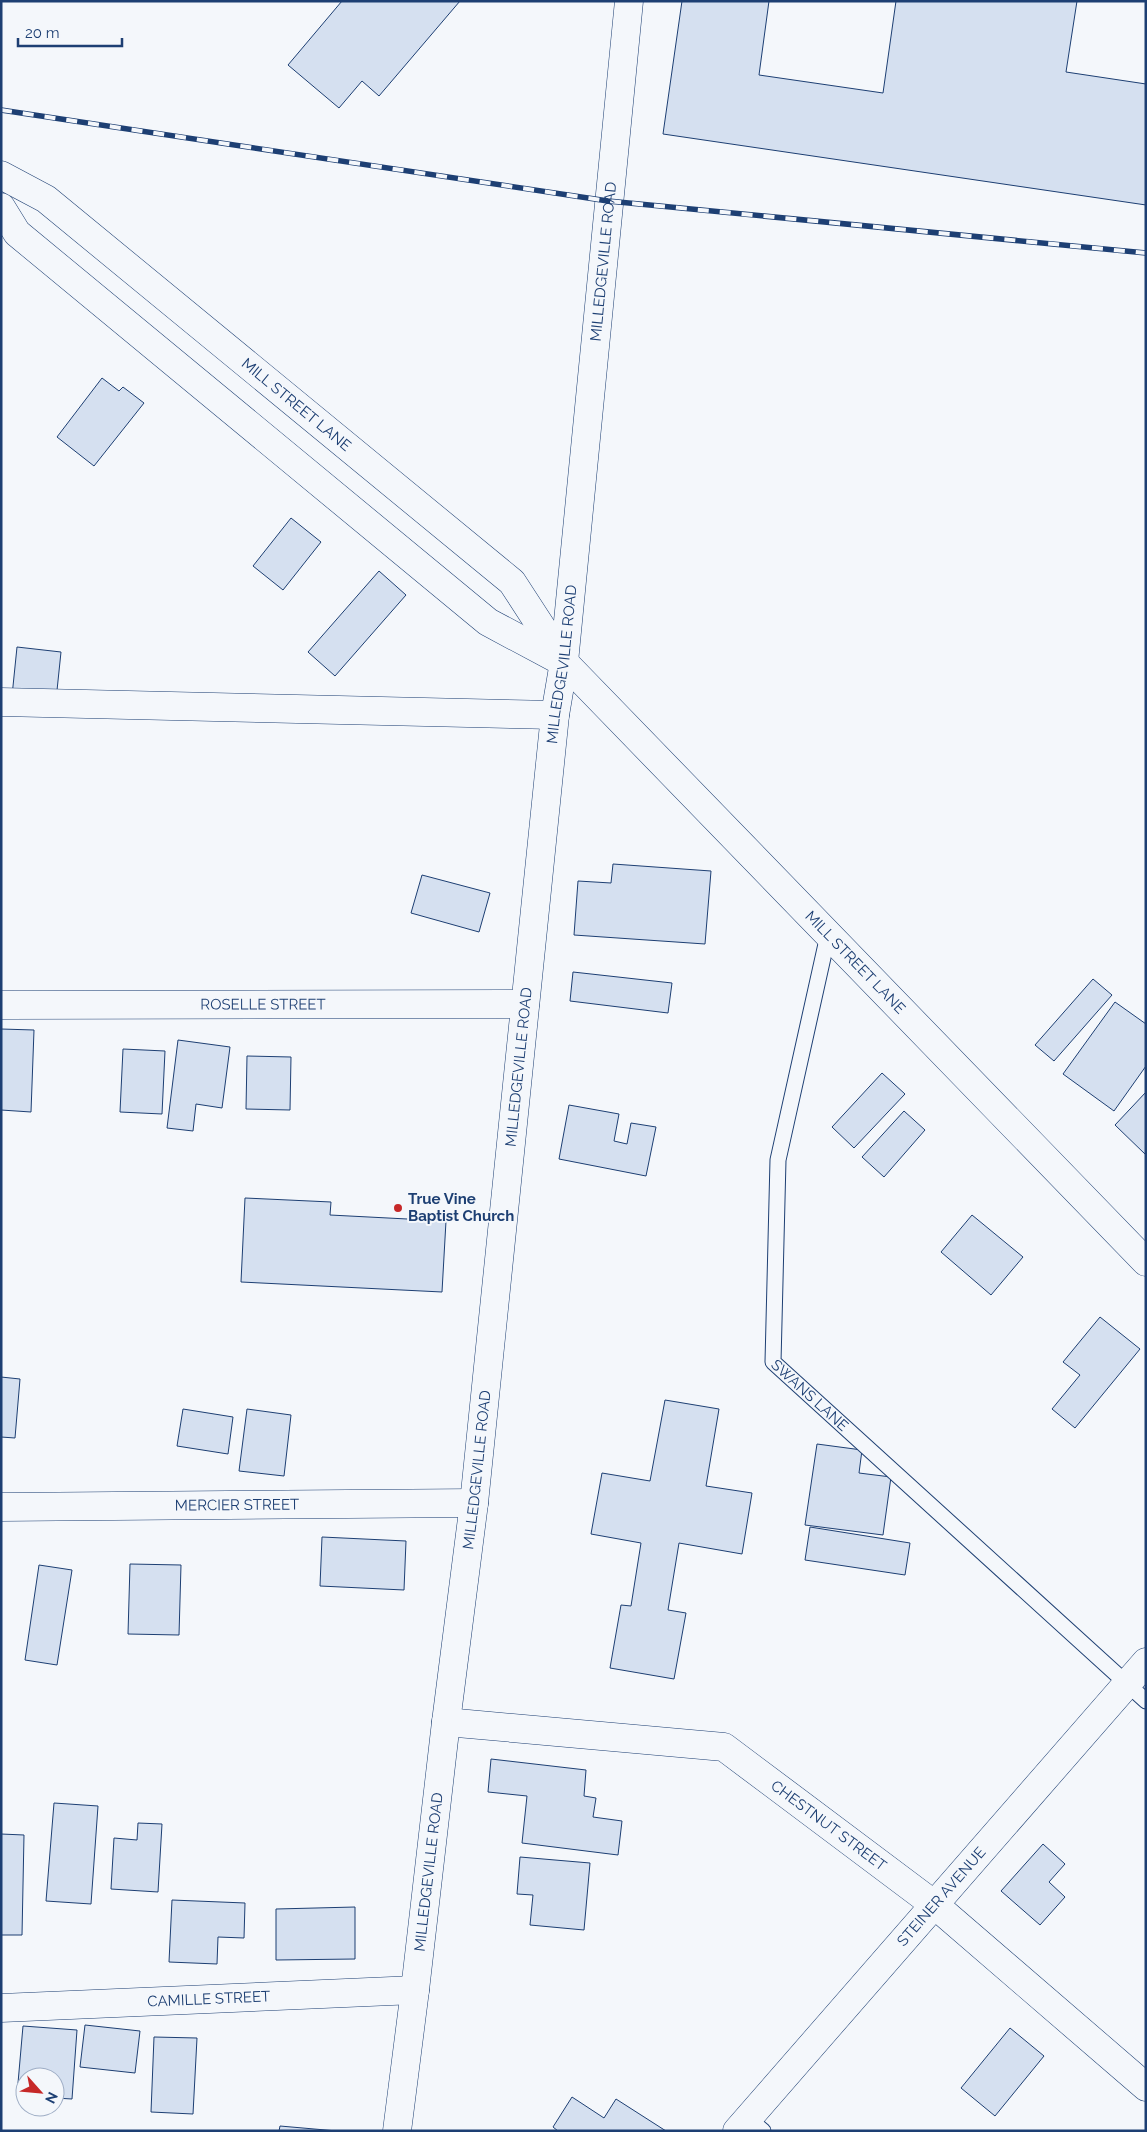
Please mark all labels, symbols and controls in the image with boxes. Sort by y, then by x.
scale bar [18,15,121,47]
text: 20 m [25,24,60,42]
street label: MILLEDGEVILLE ROAD [587,181,620,342]
street label: MILL STREET LANE [238,355,355,455]
street label: MILLEDGEVILLE ROAD [543,584,581,745]
street label: MILL STREET LANE [801,907,909,1017]
street label: MILLEDGEVILLE ROAD [502,986,536,1148]
street label: ROSELLE STREET [200,995,326,1014]
place label: True Vine Baptist Church [408,1190,514,1225]
marker: True Vine Baptist Church [392,1202,404,1214]
street label: SWANS LANE [767,1356,852,1435]
street label: MILLEDGEVILLE ROAD [459,1389,495,1551]
street label: MERCIER STREET [175,1495,299,1515]
street label: CHESTNUT STREET [767,1776,890,1875]
street label: MILLEDGEVILLE ROAD [411,1791,447,1952]
street label: STEINER AVENUE [893,1843,989,1950]
street label: CAMILLE STREET [147,1987,271,2011]
north arrow [15,2067,65,2117]
text: N [42,2090,61,2106]

